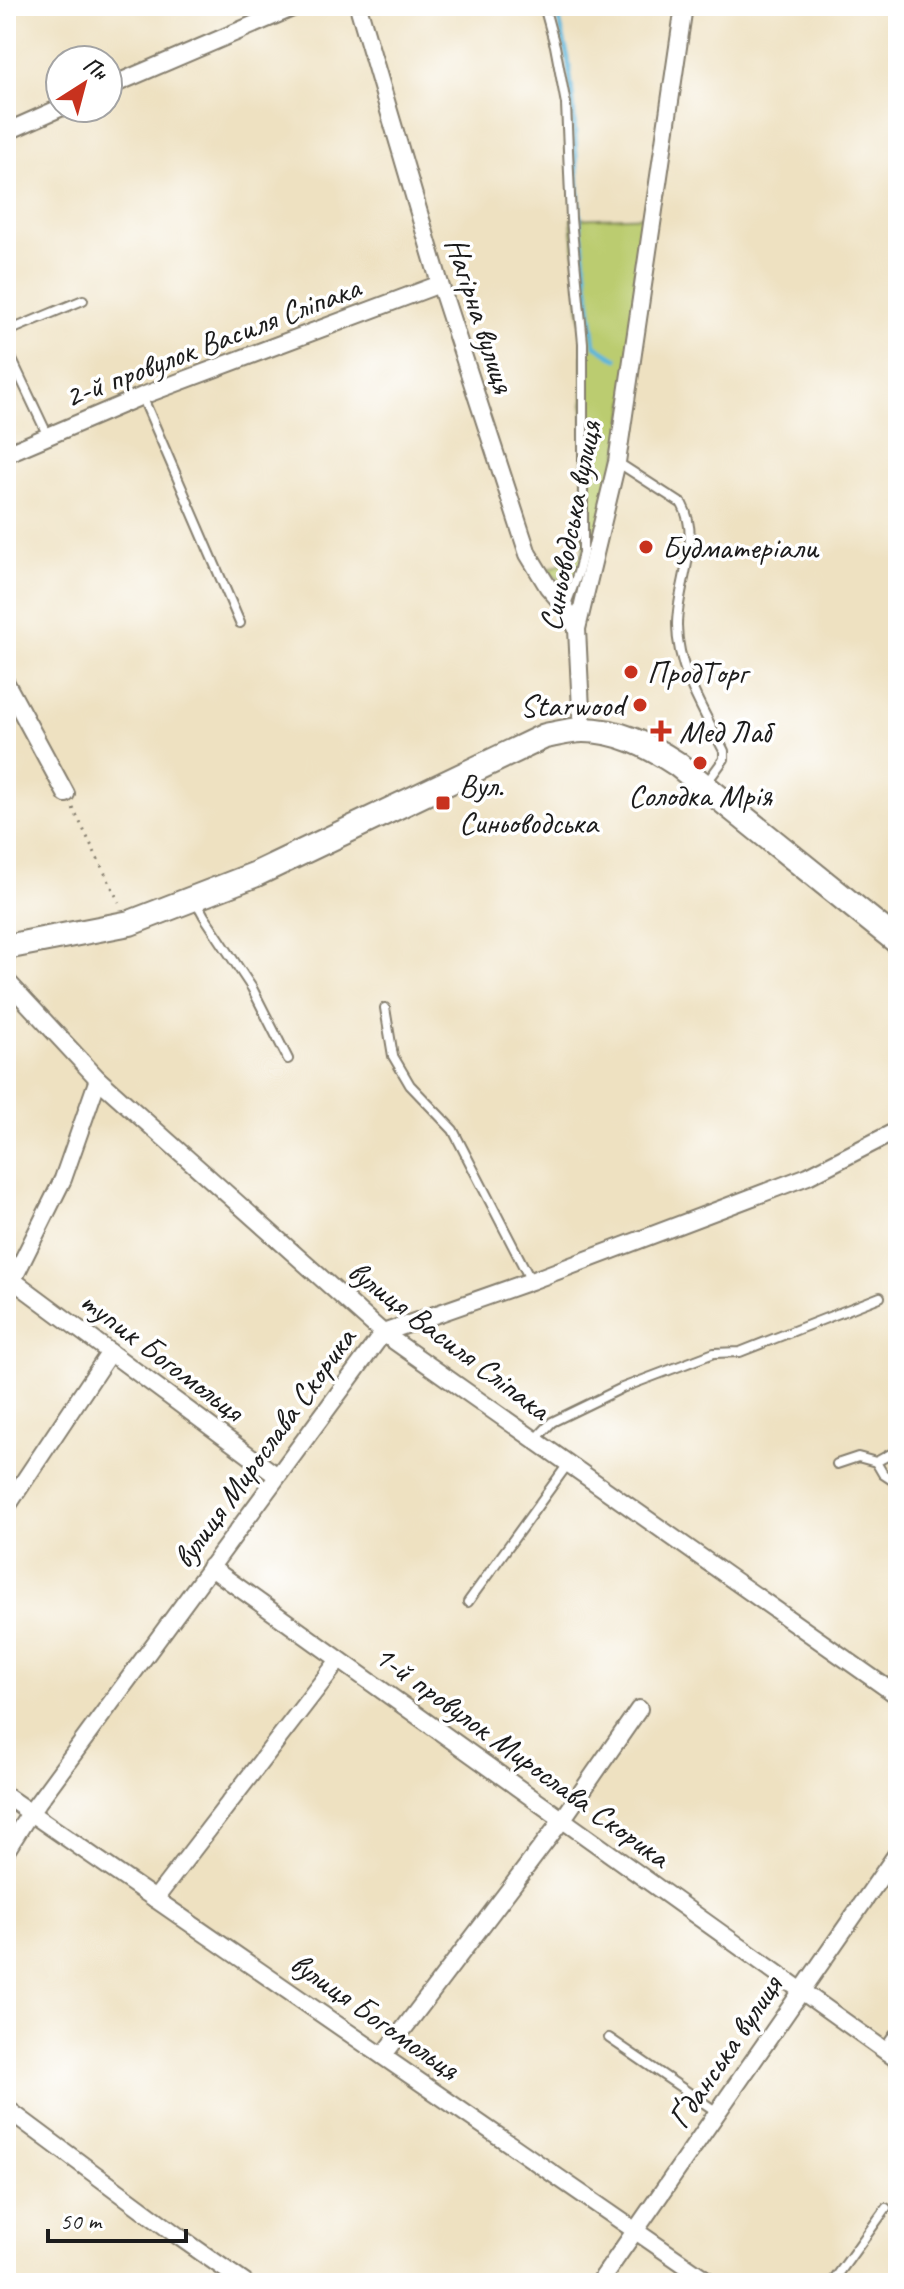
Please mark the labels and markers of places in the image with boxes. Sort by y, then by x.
place label: Будматеріали [662,527,820,568]
marker: Будматеріали [637,538,655,556]
place label: ПродТорг [647,652,751,693]
marker: ПродТорг [622,663,640,681]
place label: Starwood [520,685,628,726]
marker: Starwood [631,696,649,714]
place label: Мед Лаб [679,711,776,752]
marker: Мед Лаб [650,720,672,742]
marker: Солодка Мрія [691,754,709,772]
place label: Вул. Синьоводська [459,765,600,843]
place label: Солодка Мрія [628,775,773,816]
marker: Вул. Синьоводська [434,794,452,812]

